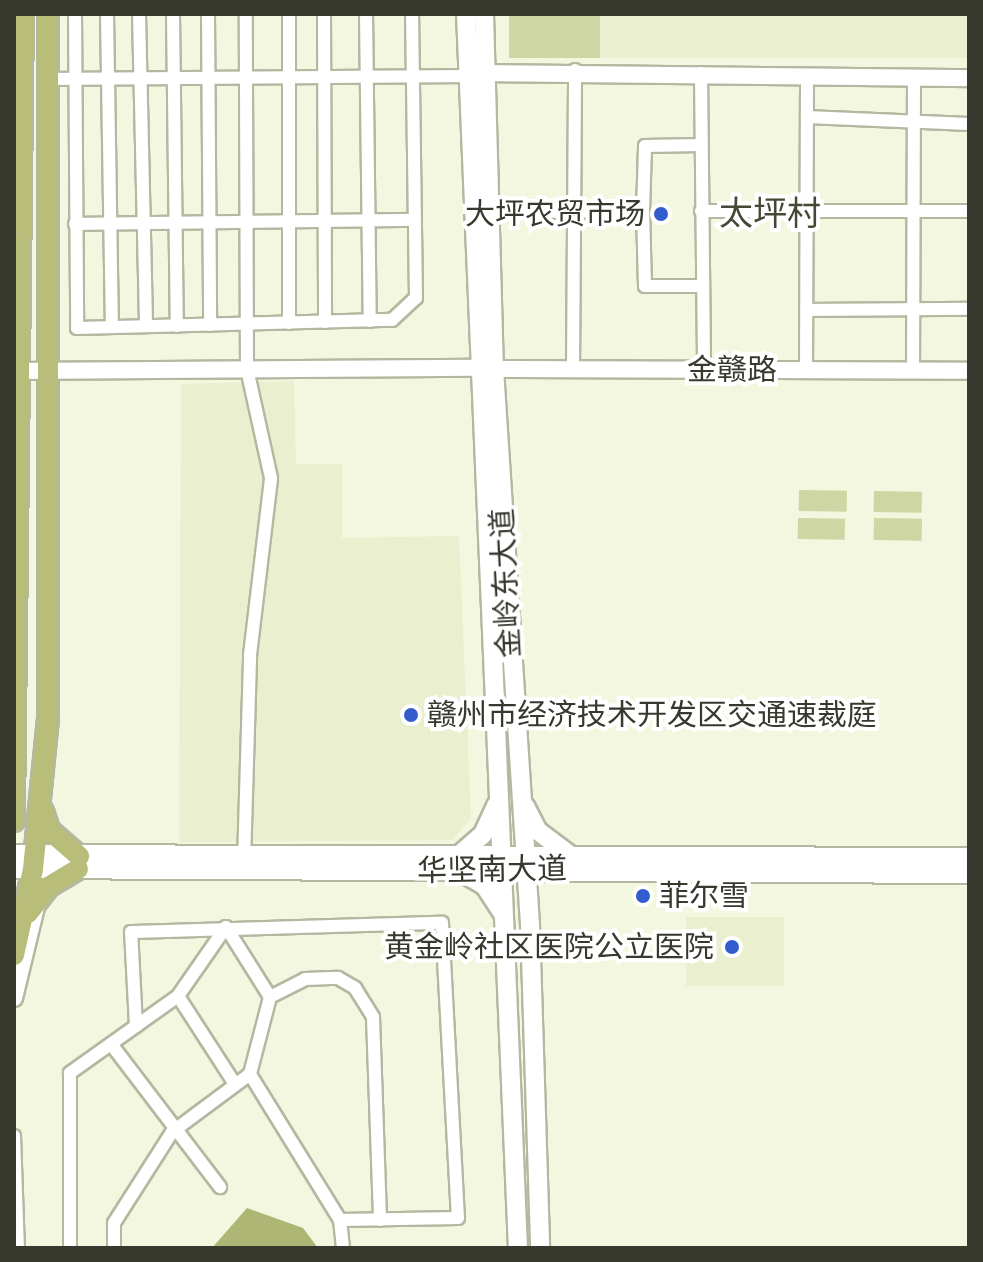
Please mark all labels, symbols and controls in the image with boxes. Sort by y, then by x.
district label: 太坪村 [719,195,821,235]
place label: 大坪农贸市场 [465,196,645,232]
marker: 大坪农贸市场 [652,205,670,223]
street label: 金赣路 [687,352,777,388]
street label: 金岭东大道 [484,507,528,659]
place label: 赣州市经济技术开发区交通速裁庭 [427,697,877,733]
marker: 赣州市经济技术开发区交通速裁庭 [402,706,420,724]
street label: 华坚南大道 [417,851,567,889]
place label: 菲尔雪 [659,878,749,914]
marker: 菲尔雪 [634,887,652,905]
place label: 黄金岭社区医院公立医院 [384,929,714,965]
marker: 黄金岭社区医院公立医院 [721,936,743,958]

